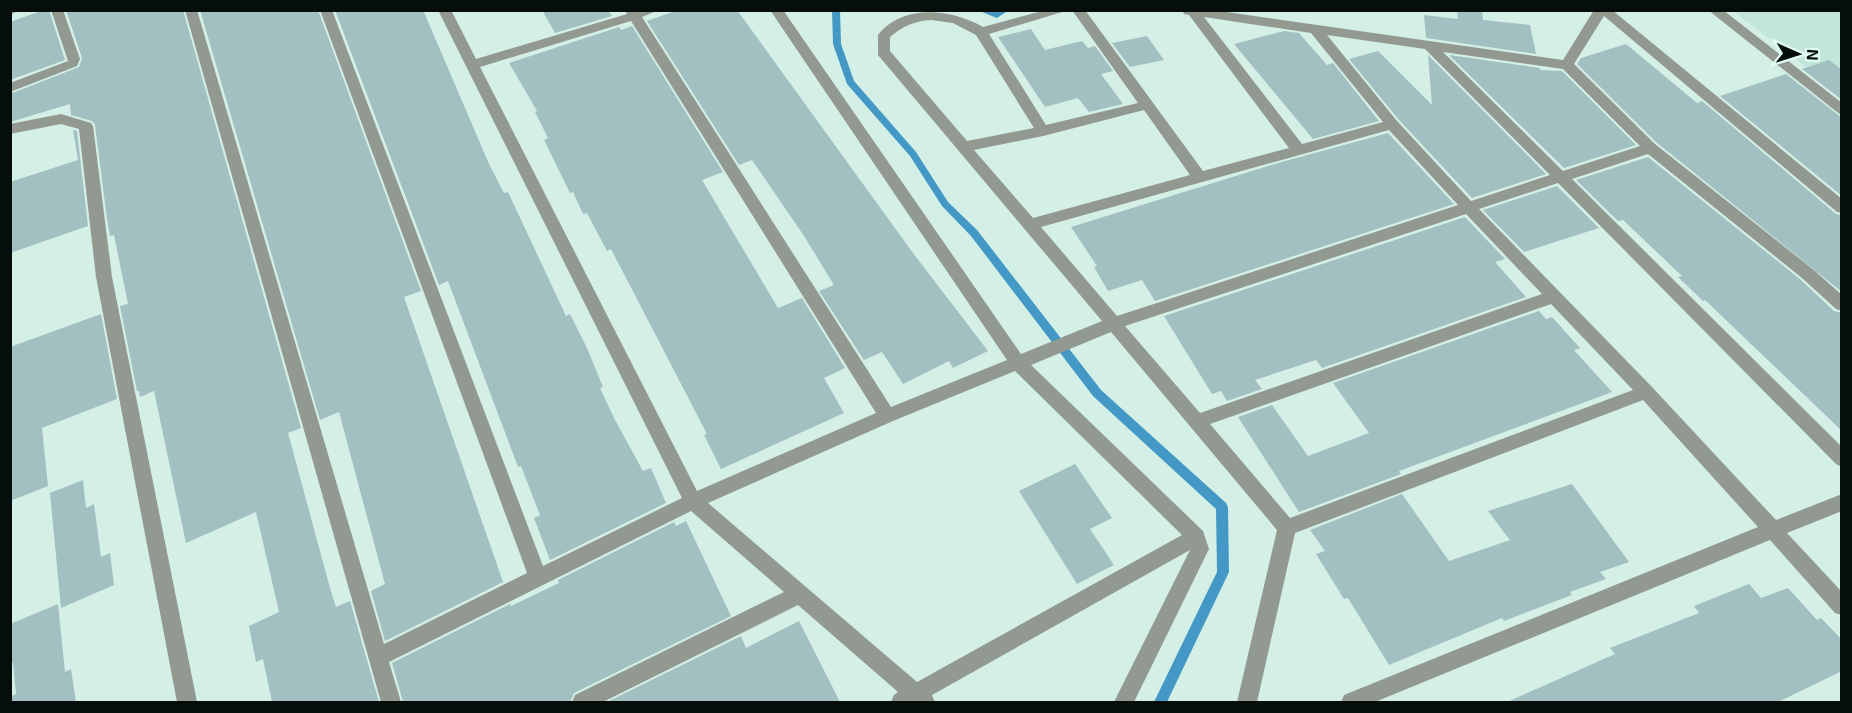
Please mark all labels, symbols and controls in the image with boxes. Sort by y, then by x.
north arrow [1768,24,1828,84]
text: N [1804,49,1823,61]

